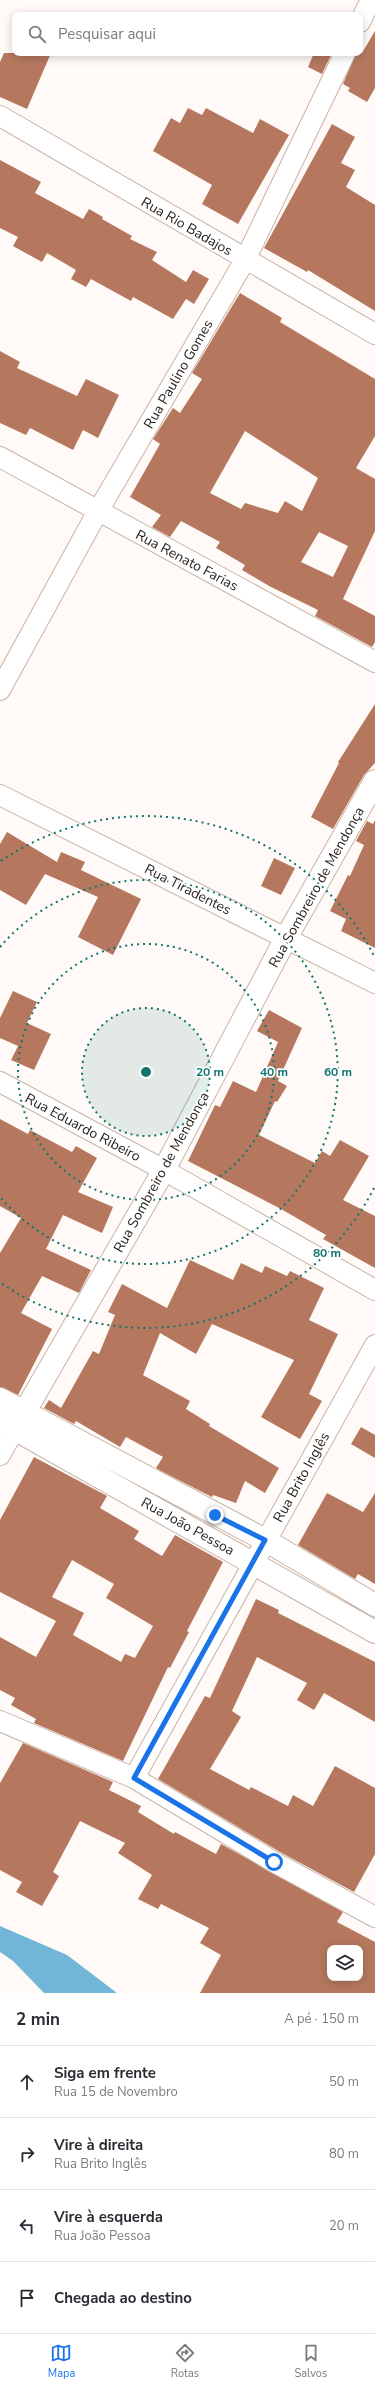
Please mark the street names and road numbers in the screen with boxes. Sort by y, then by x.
street label: Rua Rio Badajos [138,193,236,260]
street label: Rua Paulino Gomes [139,316,218,432]
street label: Rua Renato Farias [132,525,242,596]
street label: Rua Sombreiro de Mendonça [264,803,369,971]
street label: Rua Tiradentes [141,859,235,920]
street label: Rua Sombreiro de Mendonça [109,1088,214,1256]
street label: Rua Eduardo Ribeiro [22,1089,144,1166]
street label: Rua Brito Inglês [269,1429,334,1526]
street label: Rua João Pessoa [138,1493,238,1560]

